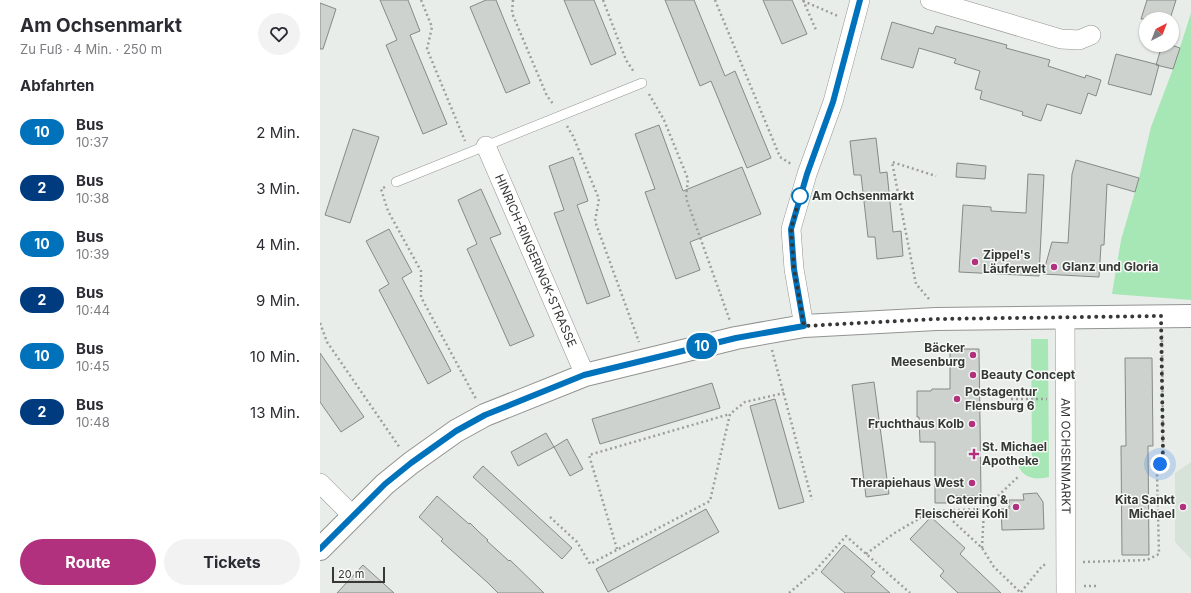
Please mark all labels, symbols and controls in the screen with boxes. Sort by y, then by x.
north arrow [1139,12,1179,52]
map controls [1139,12,1179,52]
button: heart [258,13,300,55]
text: Am Ochsenmarkt [20,14,182,37]
text: Zu Fuß · 4 Min. · 250 m [20,41,162,57]
text: Abfahrten [20,76,94,95]
text: Bus [76,115,104,134]
text: 10 [34,123,50,140]
text: 2 Min. [256,123,300,142]
text: 10:37 [76,134,109,150]
text: Bus [76,171,104,190]
street label: HINRICH-RINGERINGK-STRASSE [492,172,580,349]
text: 2 [38,179,46,196]
text: 3 Min. [256,179,300,198]
marker: Am Ochsenmarkt [791,187,809,205]
place label: Am Ochsenmarkt [812,188,915,203]
text: 10:38 [76,190,109,206]
text: Bus [76,227,104,246]
text: 10 [34,235,50,252]
text: 4 Min. [256,235,300,254]
text: 10:39 [76,246,109,262]
place label: Zippel's Läuferwelt [983,247,1046,276]
marker: Zippel's Läuferwelt [970,257,980,267]
place label: Glanz und Gloria [1062,259,1159,274]
marker: Glanz und Gloria [1049,262,1059,272]
text: Bus [76,283,104,302]
text: 2 [38,291,46,308]
text: 9 Min. [256,291,300,310]
text: 10:44 [76,302,110,318]
line badge: 10 [684,333,720,359]
text: 10 [694,337,710,354]
text: Bus [76,339,104,358]
place label: Bäcker Meesenburg [891,340,965,369]
text: 10 [34,347,50,364]
text: 10 Min. [250,347,300,366]
marker: Bäcker Meesenburg [968,350,978,360]
text: 10:45 [76,358,110,374]
place label: Beauty Concept [981,367,1076,382]
marker: Beauty Concept [968,370,978,380]
place label: Postagentur Flensburg 6 [965,384,1037,413]
marker: Postagentur Flensburg 6 [952,394,962,404]
text: Bus [76,395,104,414]
street label: AM OCHSENMARKT [1058,398,1074,514]
text: 2 [38,403,46,420]
text: 13 Min. [250,403,300,422]
text: 10:48 [76,414,110,430]
place label: Fruchthaus Kolb [868,416,964,431]
marker: Fruchthaus Kolb [967,419,977,429]
place label: St. Michael Apotheke [982,439,1047,468]
marker: St. Michael Apotheke [969,449,979,459]
your location [1150,454,1170,474]
place label: Therapiehaus West [850,475,965,490]
marker: Therapiehaus West [967,478,977,488]
place label: Catering & Fleischerei Kohl [915,492,1008,521]
place label: Kita Sankt Michael [1115,492,1176,521]
marker: Catering & Fleischerei Kohl [1011,502,1021,512]
marker: Kita Sankt Michael [1178,502,1188,512]
button: Route [20,539,156,585]
button: Tickets [164,539,300,585]
scale bar [332,565,385,584]
text: 20 m [338,567,364,581]

